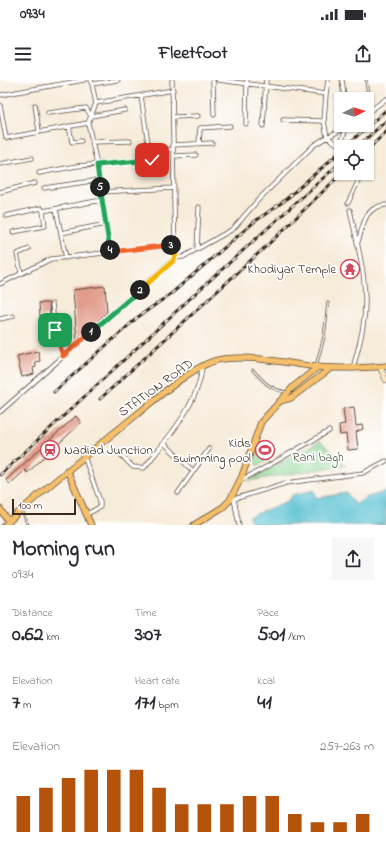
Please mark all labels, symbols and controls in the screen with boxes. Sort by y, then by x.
text: 09:34 [20,3,45,25]
text: Fleetfoot [159,41,227,67]
icon: menu [12,43,34,65]
icon: share [352,43,374,65]
north arrow [334,92,374,132]
map controls [334,92,374,180]
button: locate [334,140,374,180]
pin [135,143,169,177]
icon: check [141,149,163,171]
pin: 5 [90,177,110,197]
text: 5 [97,179,103,195]
pin: 3 [161,235,181,255]
text: 3 [169,237,173,253]
pin: 4 [100,240,120,260]
text: 4 [108,242,112,258]
temple icon: Khodiyar Temple [339,258,361,280]
place label: Khodiyar Temple [248,260,336,280]
pin: 2 [130,280,150,300]
text: 2 [137,282,143,298]
pin [38,313,72,347]
icon: arrive [44,319,66,341]
pin: 1 [81,322,101,342]
text: 1 [89,324,93,340]
street label: STATION ROAD [115,354,197,422]
place label: Kids swimming pool [173,434,251,469]
station icon: Nadiad Junction [39,439,61,461]
sports icon: Kids swimming pool [254,439,276,461]
place label: Nadiad Junction [64,441,153,460]
park label: Rani bagh [292,448,344,468]
scale bar [12,497,76,516]
text: 100 m [18,498,42,514]
text: Morning run [12,534,115,566]
button: share [332,538,374,580]
text: 09:34 [12,565,33,584]
text: Distance [12,605,53,621]
text: Time [135,605,156,621]
text: Pace [257,605,279,621]
text: 0.62 [12,621,43,650]
text: 3:07 [135,621,162,650]
text: 5:01 [257,621,285,650]
text: km [43,629,60,645]
text: /km [285,629,305,645]
text: Elevation [12,673,52,689]
text: Heart rate [135,673,180,689]
text: kcal [257,673,275,689]
text: 7 [12,689,20,718]
text: 171 [135,689,156,718]
text: 41 [257,689,272,718]
text: m [20,697,32,713]
text: bpm [156,697,179,713]
text: Elevation [12,737,60,756]
text: 257–263 m [320,737,374,756]

